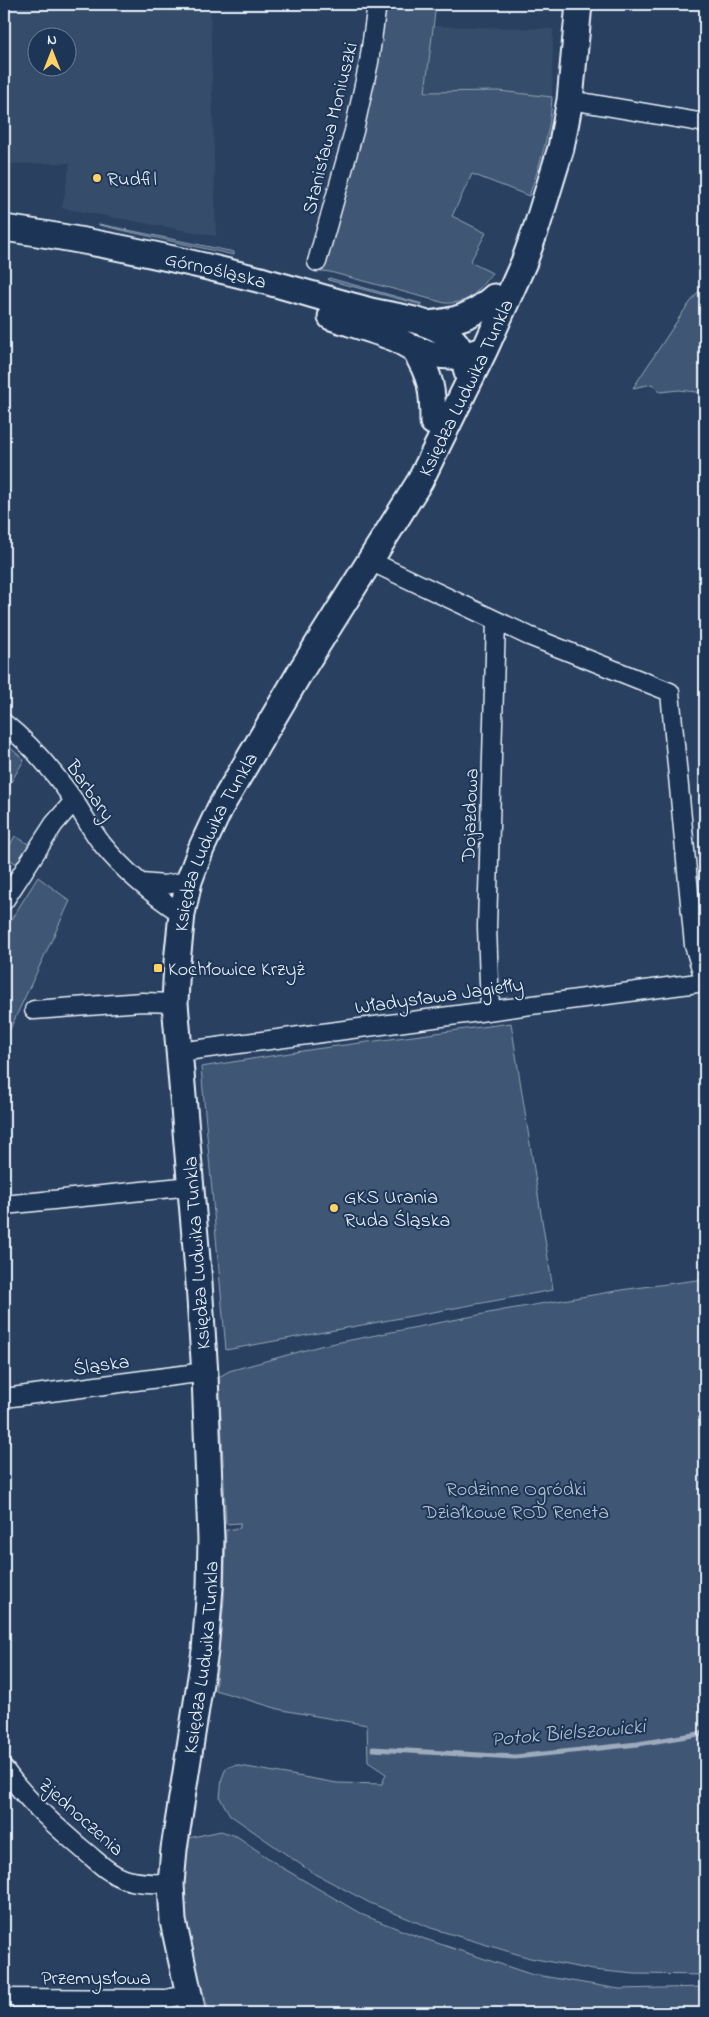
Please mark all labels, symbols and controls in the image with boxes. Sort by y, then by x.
north arrow [28,28,78,78]
text: N [47,30,57,51]
street label: Stanisława Moniuszki [296,39,367,218]
place label: Rudfil [107,166,157,195]
marker: Rudfil [91,172,103,184]
street label: Górnośląska [162,246,269,298]
street label: Księdza Ludwika Tunkla [412,295,522,482]
street label: Księdza Ludwika Tunkla [168,747,267,933]
street label: Barbary [57,754,121,828]
street label: Dojazdowa [455,768,488,863]
place label: Kochłowice Krzyż [168,956,305,985]
marker: Kochłowice Krzyż [152,962,164,974]
street label: Władysława Jagiełły [353,971,526,1025]
street label: Księdza Ludwika Tunkla [177,1155,220,1350]
place label: GKS Urania Ruda Śląska [344,1184,450,1236]
marker: GKS Urania Ruda Śląska [328,1202,340,1214]
street label: Śląska [71,1348,131,1385]
park label: Rodzinne Ogródki Działkowe ROD Reneta [422,1476,609,1528]
street label: Księdza Ludwika Tunkla [177,1561,228,1756]
water label: Potok Bielszowicki [490,1712,649,1756]
street label: Zjednoczenia [31,1772,130,1864]
street label: Przemysłowa [41,1965,151,1994]

